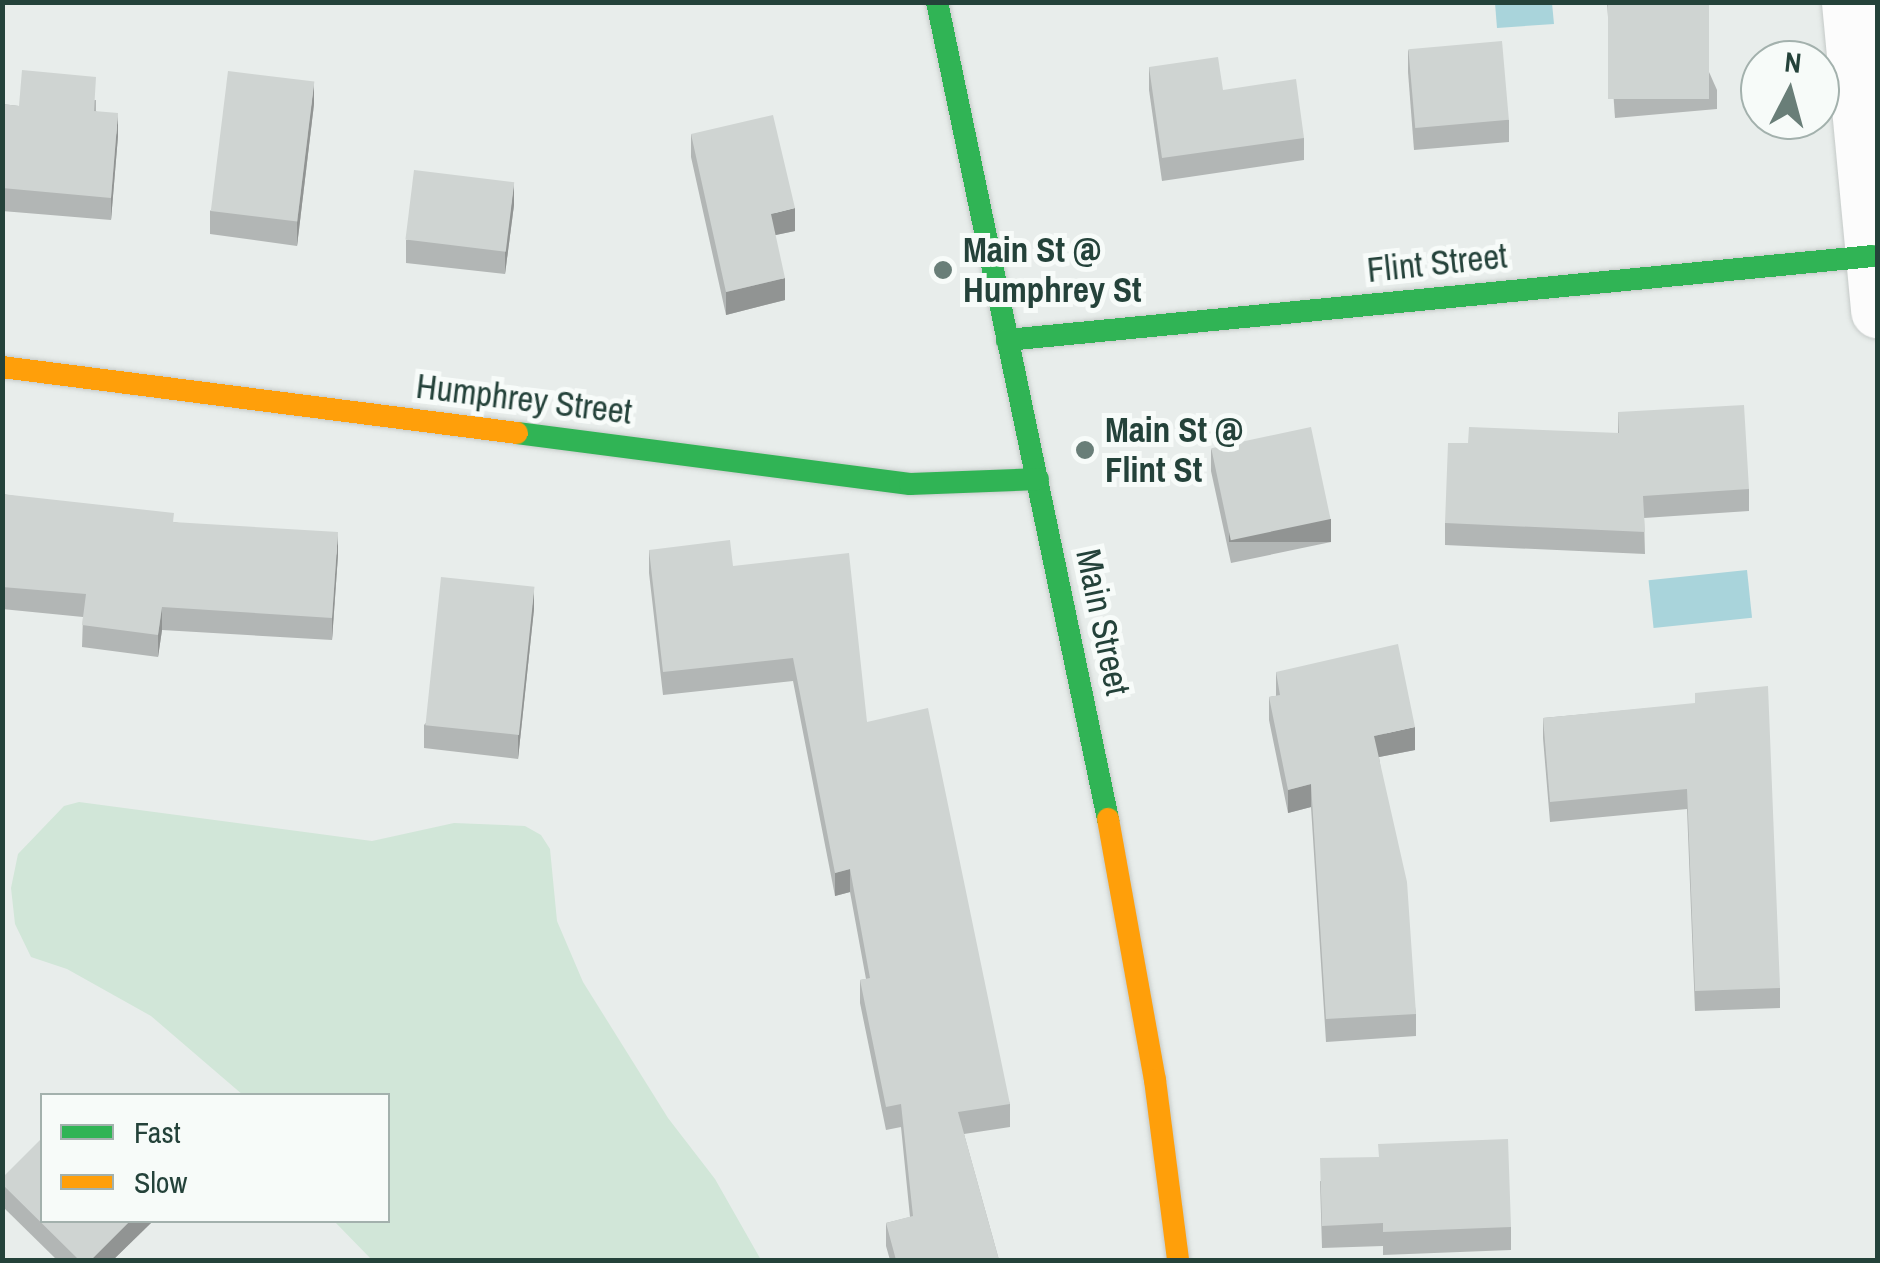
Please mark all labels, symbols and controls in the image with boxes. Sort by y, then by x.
north arrow [1740,40,1840,140]
text: N [1783,42,1803,82]
place label: Main St @ Humphrey St [963,229,1142,311]
street label: Flint Street [1365,235,1509,291]
marker: Main St @ Humphrey St [932,259,954,281]
street label: Humphrey Street [414,365,634,433]
place label: Main St @ Flint St [1105,409,1243,491]
marker: Main St @ Flint St [1074,439,1096,461]
street label: Main Street [1067,545,1139,699]
legend [40,1093,390,1223]
text: Fast [134,1112,181,1152]
text: Slow [134,1162,187,1202]

